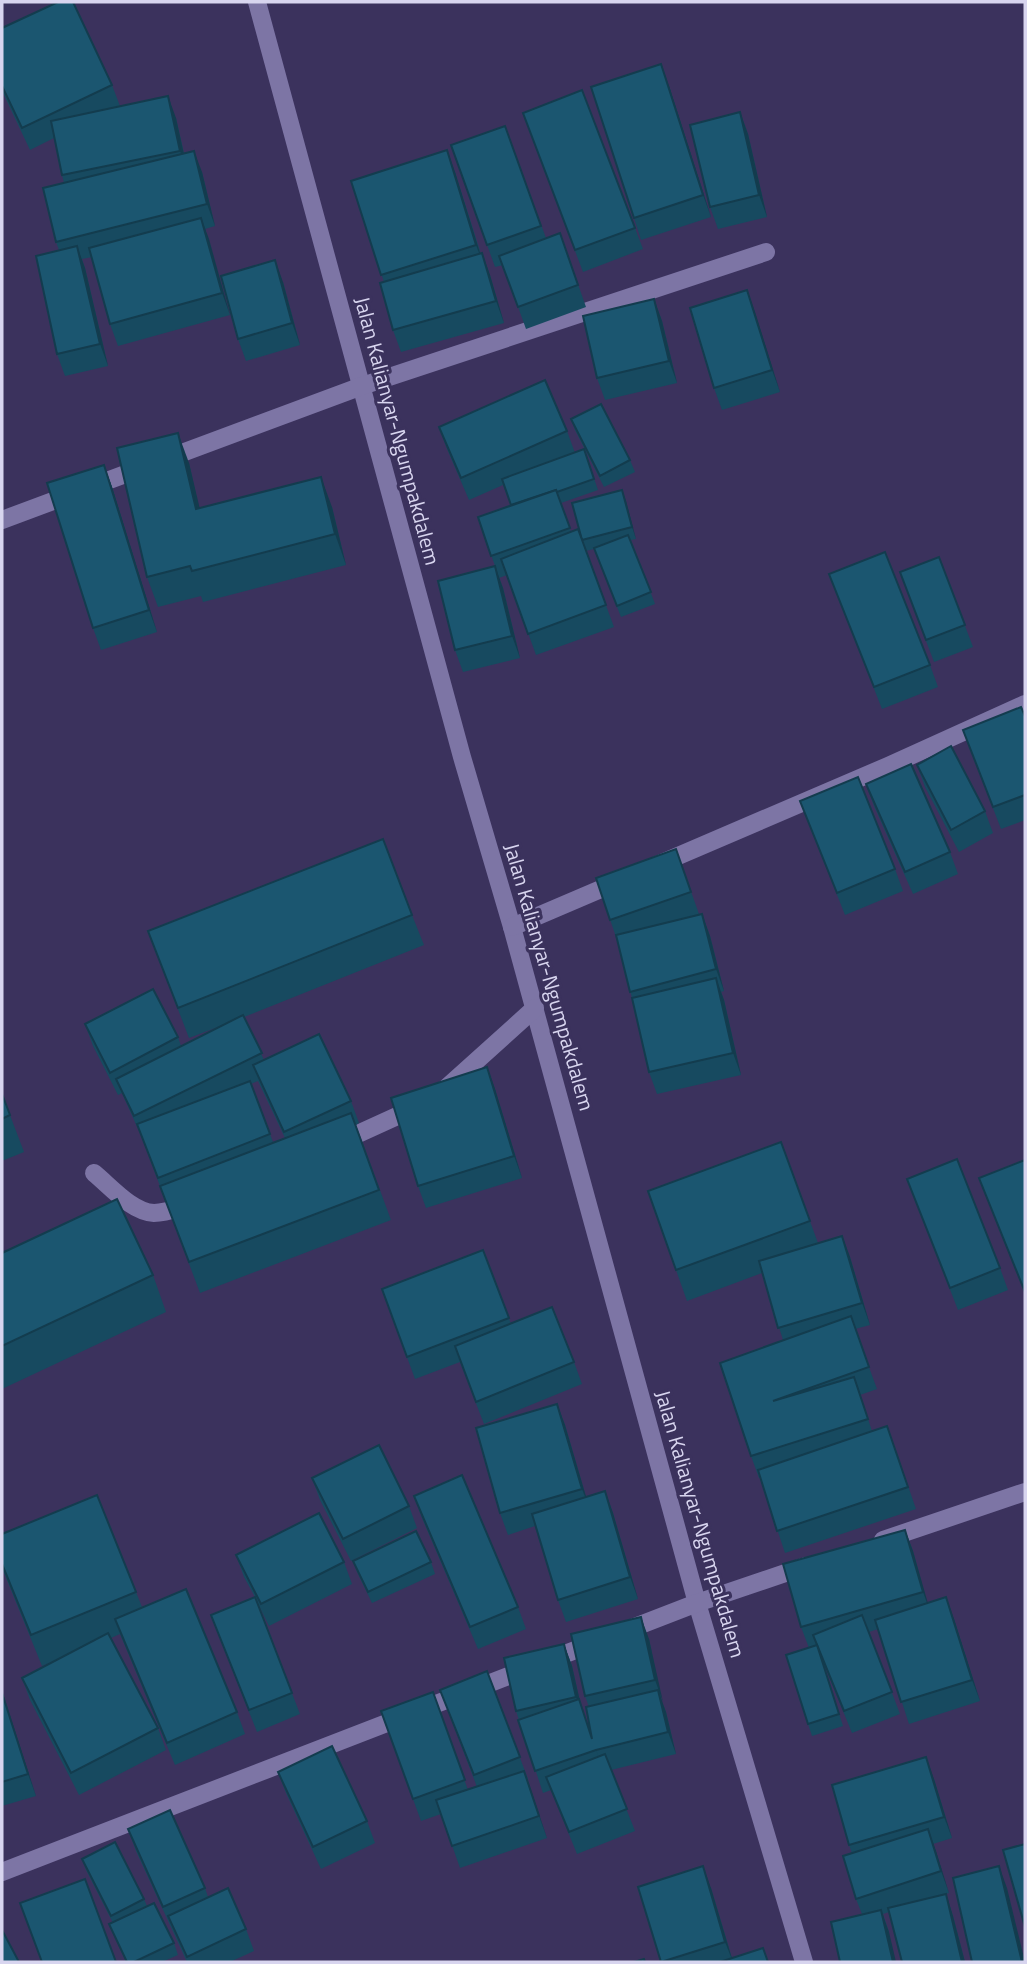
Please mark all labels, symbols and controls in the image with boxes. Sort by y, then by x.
street label: Jalan Kalianyar-Ngumpakdalem [347,293,449,569]
street label: Jalan Kalianyar-Ngumpakdalem [496,839,604,1114]
street label: Jalan Kalianyar-Ngumpakdalem [647,1386,755,1661]

